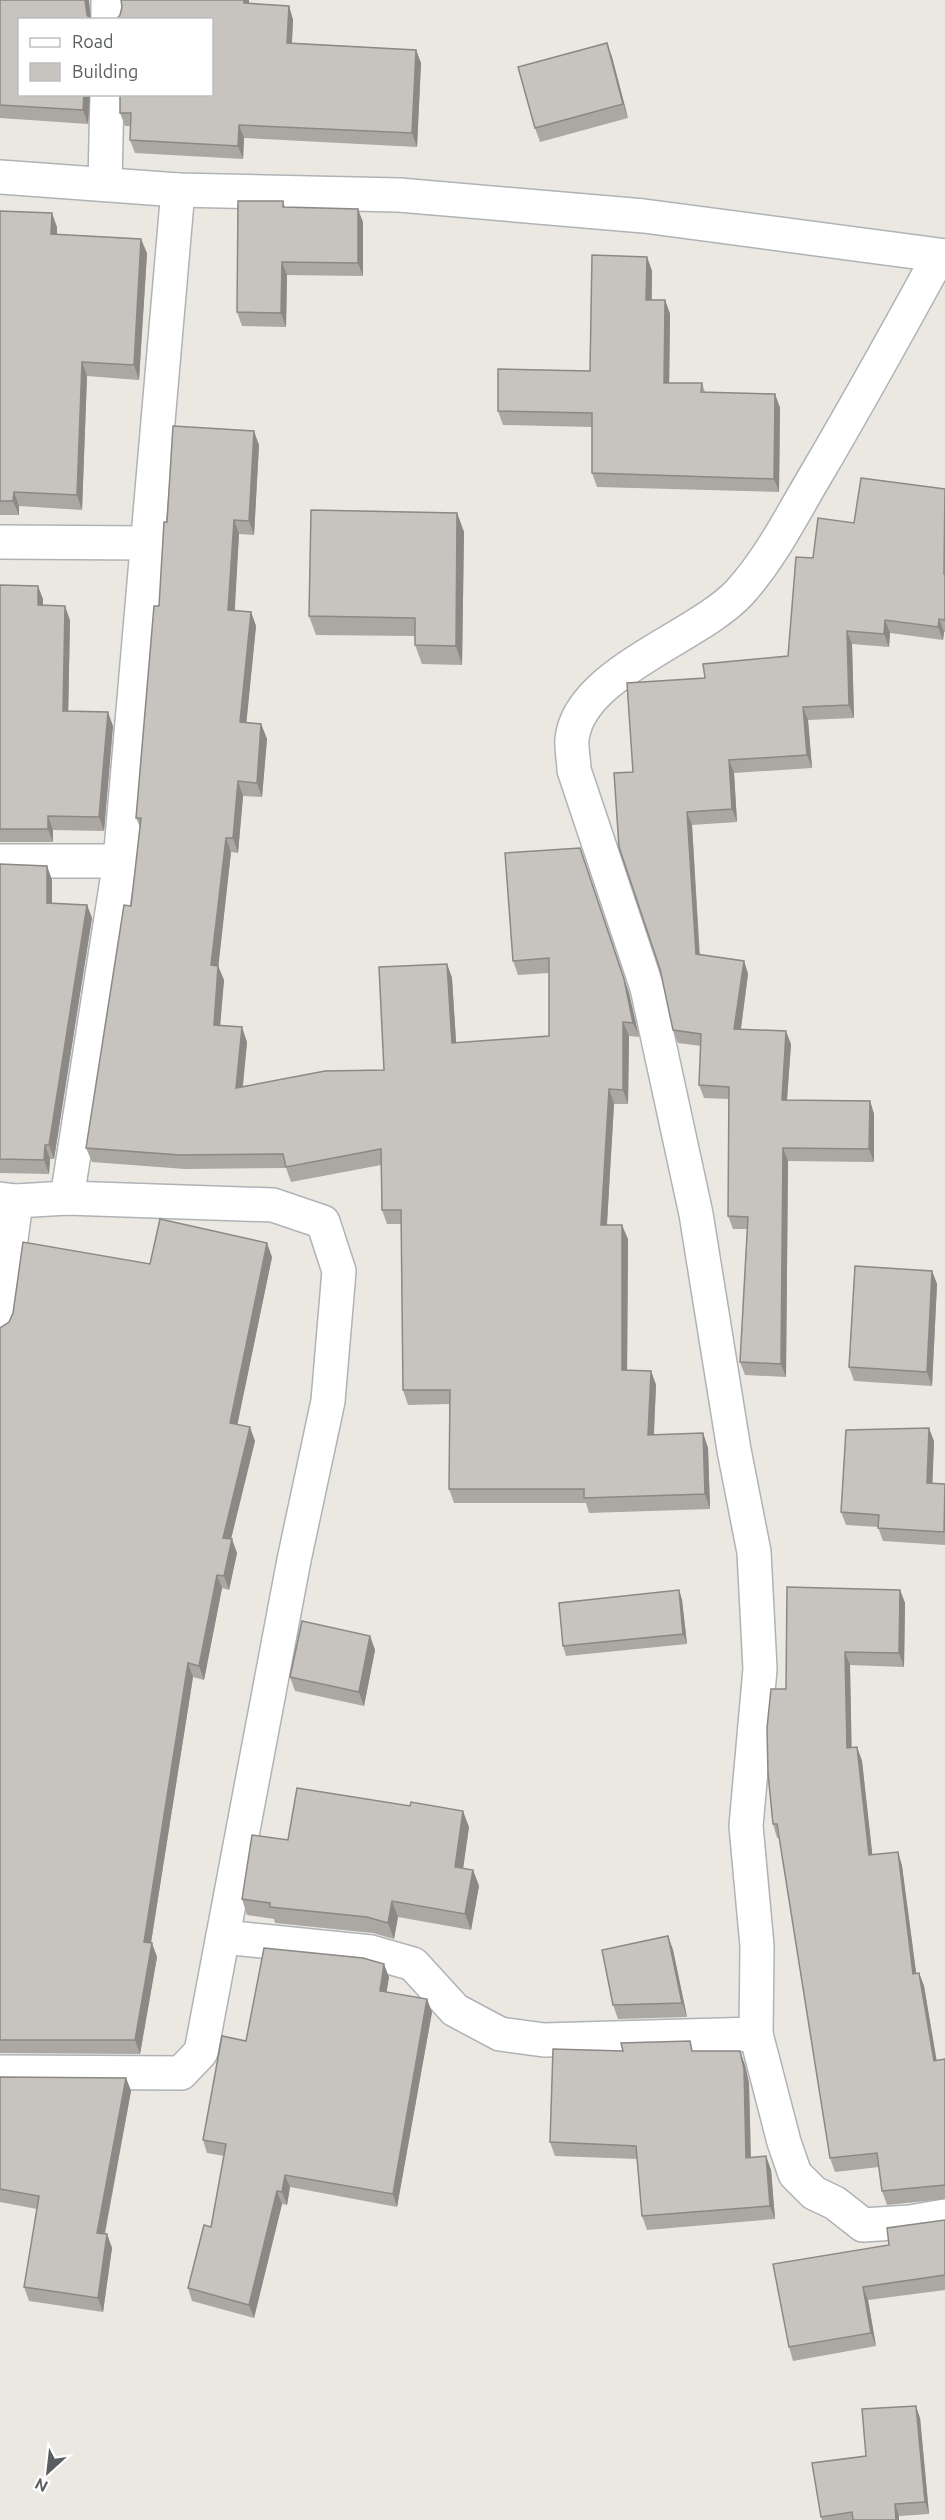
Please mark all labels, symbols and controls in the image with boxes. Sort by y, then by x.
legend [18,18,213,96]
text: Road [72,31,114,51]
text: Building [72,61,138,81]
north arrow [18,2442,78,2502]
text: N [32,2475,51,2496]

